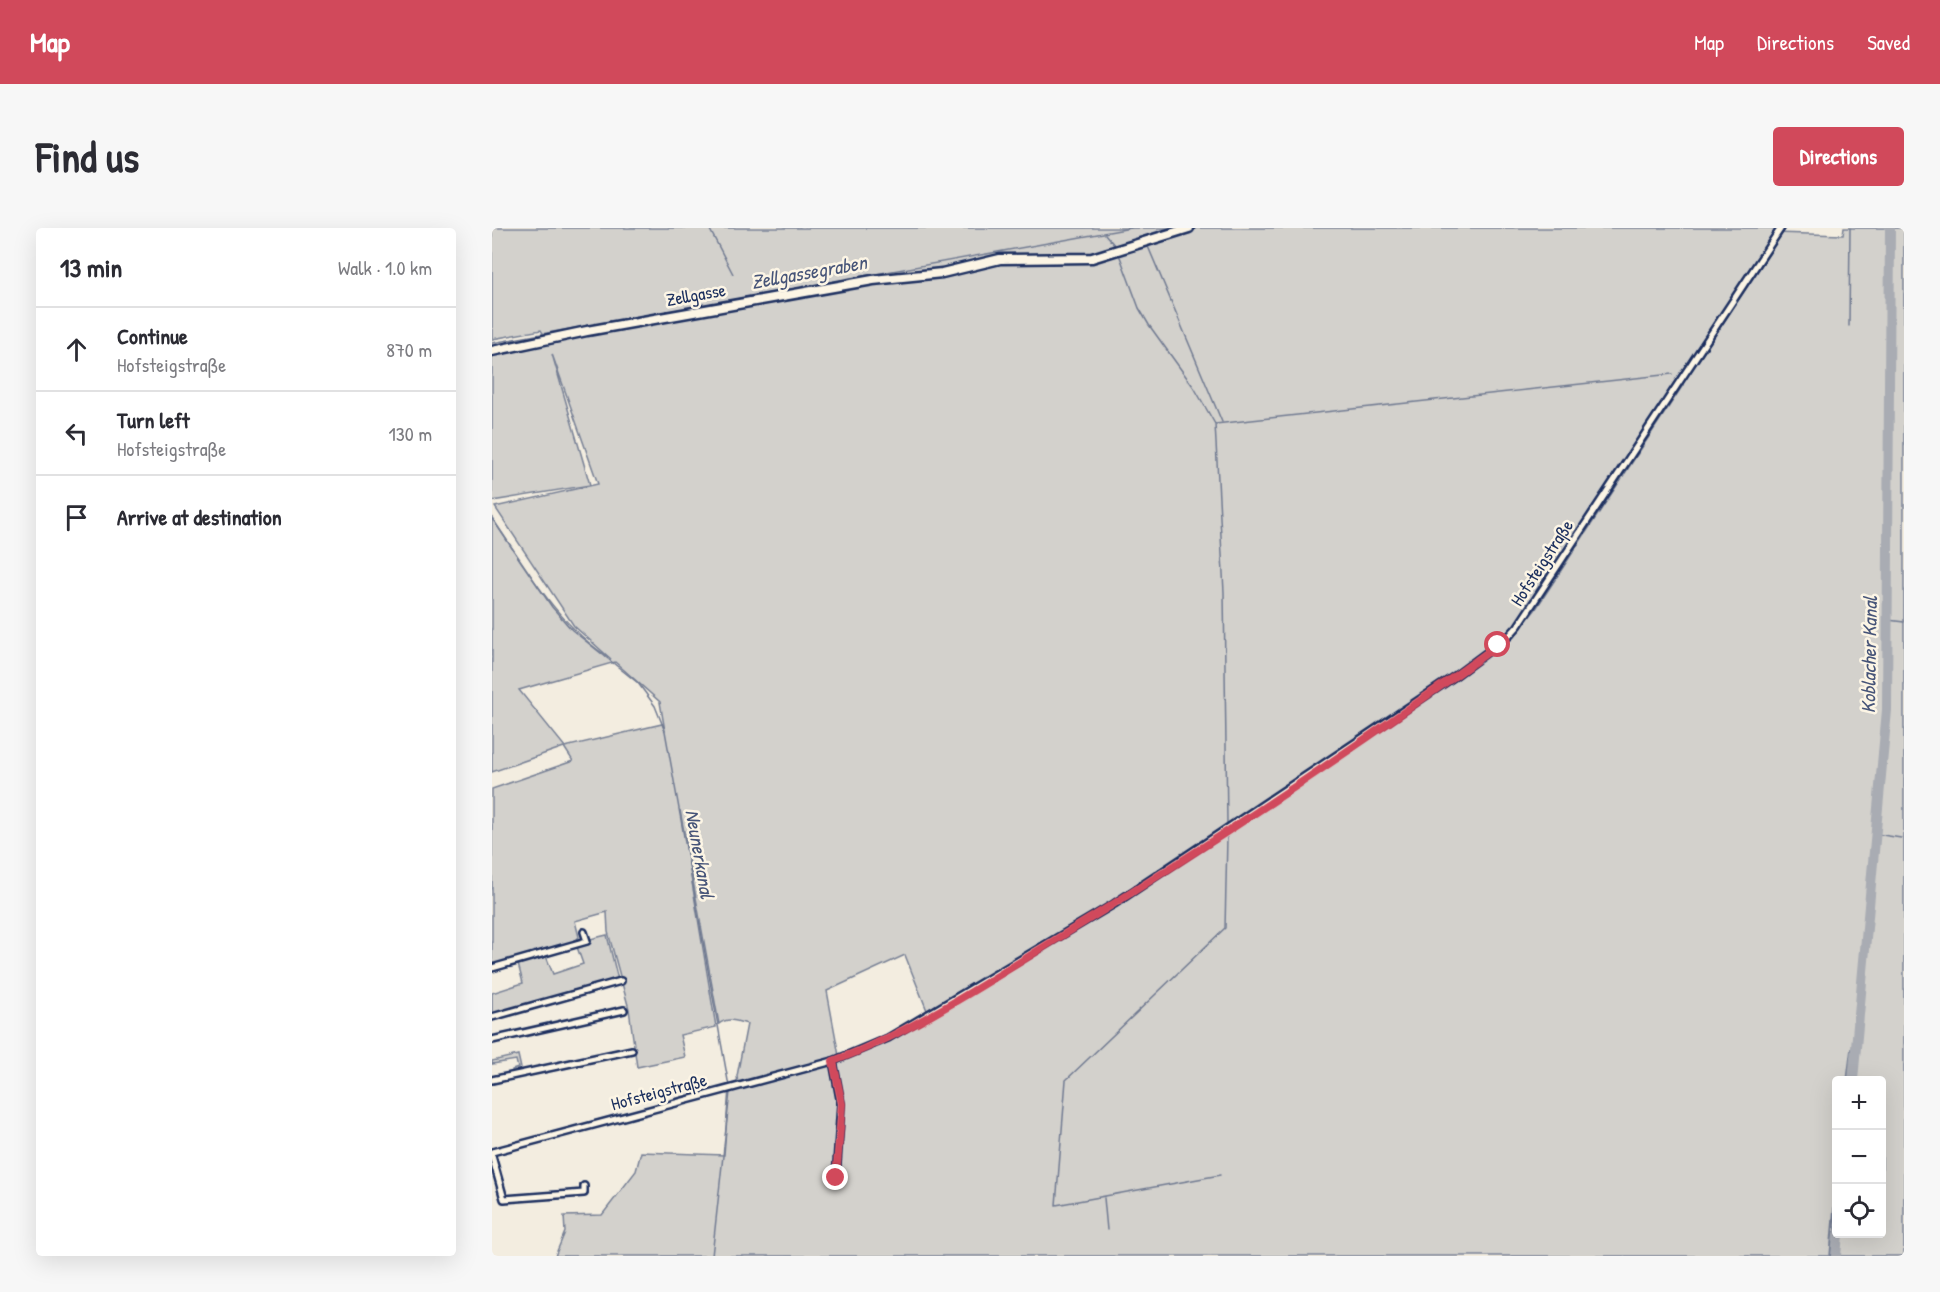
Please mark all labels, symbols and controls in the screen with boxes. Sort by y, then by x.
text: Map [30,23,70,61]
text: Map [1694,28,1724,57]
text: Directions [1757,28,1834,57]
text: Saved [1867,28,1910,57]
button: Directions [1773,127,1904,186]
text: Find us [36,128,139,185]
water label: Zellgassegraben [749,248,871,296]
text: 13 min [60,250,122,285]
text: Walk · 1.0 km [338,254,432,281]
street label: Zellgasse [664,277,728,312]
text: Continue [117,321,188,351]
icon: ahead [60,333,93,366]
text: 870 m [386,336,432,363]
text: Hofsteigstraße [117,351,226,378]
text: Turn left [117,405,190,435]
icon: left [60,417,93,450]
text: 130 m [389,420,432,447]
text: Hofsteigstraße [117,435,226,462]
icon: arrive [60,501,93,534]
text: Arrive at destination [117,502,282,532]
street label: Hofsteigstraße [1504,515,1579,611]
water label: Koblacher Kanal [1854,595,1883,714]
route start [1484,631,1510,657]
water label: Neunerkanal [679,807,722,902]
street label: Hofsteigstraße [608,1067,710,1116]
map controls [1832,1076,1886,1238]
button: + [1832,1076,1886,1130]
button: − [1832,1130,1886,1184]
route end [822,1164,848,1190]
button: locate [1832,1184,1886,1238]

